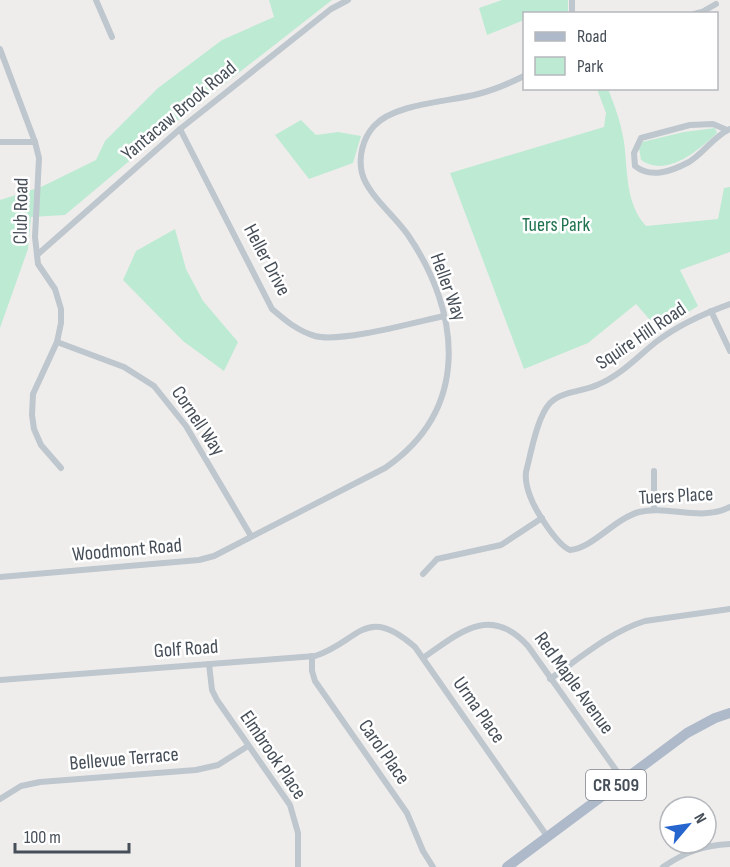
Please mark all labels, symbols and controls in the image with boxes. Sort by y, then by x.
legend [523,12,718,90]
text: Road [577,26,607,47]
street label: Yantacaw Brook Road [117,56,241,166]
text: Park [577,56,603,77]
street label: Club Road [8,177,34,245]
park label: Tuers Park [522,213,590,237]
street label: Heller Drive [238,220,296,300]
street label: Heller Way [425,250,471,324]
street label: Squire Hill Road [591,297,691,375]
street label: Cornell Way [166,382,230,460]
street label: Tuers Place [638,482,714,510]
street label: Woodmont Road [71,533,183,567]
street label: Red Maple Avenue [529,627,619,739]
street label: Golf Road [153,635,219,663]
street label: Urma Place [448,672,510,748]
street label: Elmbrook Place [235,706,311,804]
street label: Carol Place [353,715,415,789]
street label: Bellevue Terrace [69,742,179,776]
road number: CR 509 [586,770,646,800]
north arrow [658,795,718,855]
text: N [689,810,710,827]
scale bar [15,816,129,854]
text: 100 m [24,827,61,848]

